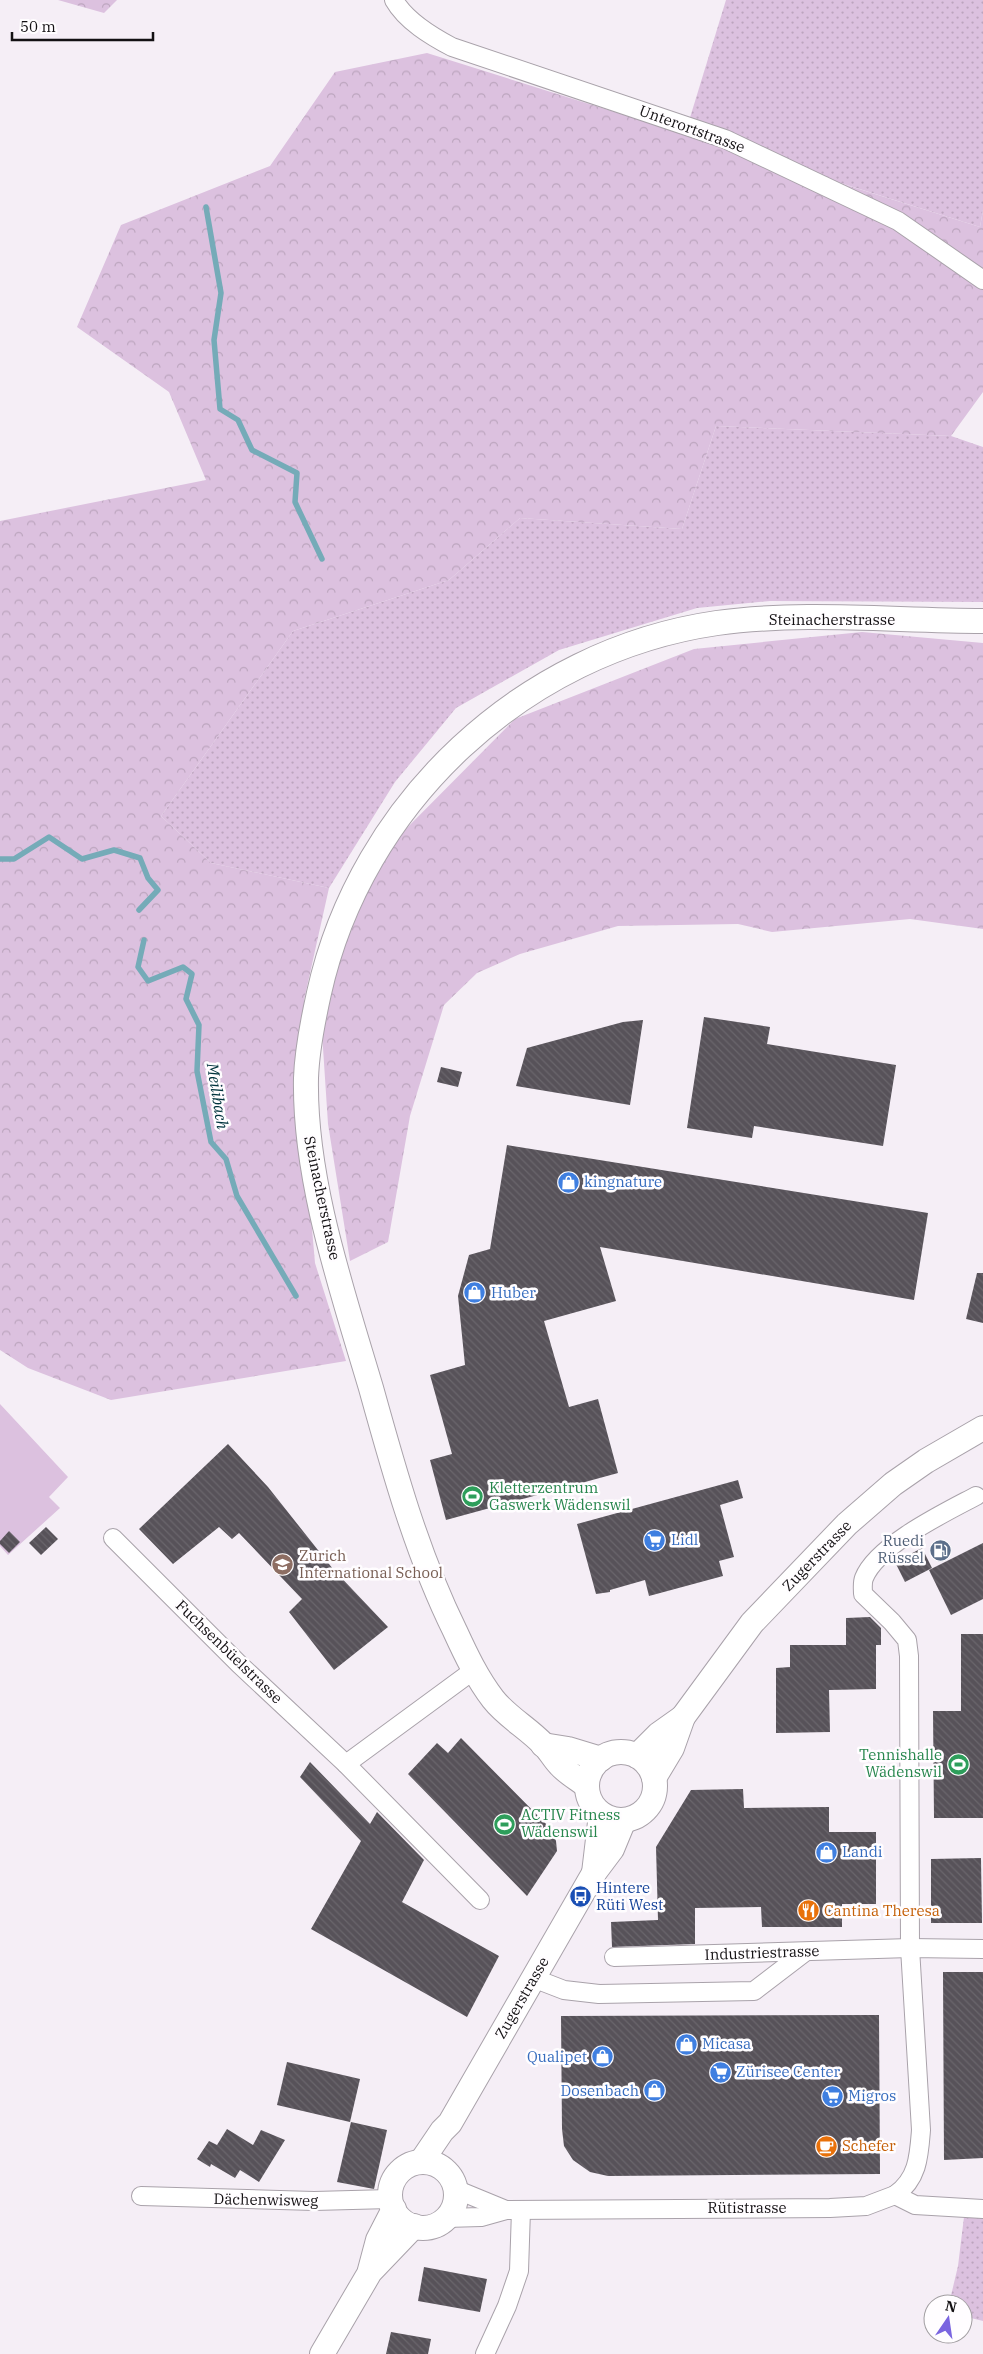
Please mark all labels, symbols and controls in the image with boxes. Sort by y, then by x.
scale bar [12,10,154,42]
text: 50 m [20,17,56,36]
street label: Unterortstrasse [637,101,748,156]
street label: Steinacherstrasse [769,610,895,629]
water label: Meilibach [203,1061,233,1131]
street label: Steinacherstrasse [300,1134,345,1262]
shop icon: kingnature [556,1170,580,1194]
place label: kingnature [584,1172,662,1191]
shop icon: Huber [463,1281,487,1305]
place label: Huber [491,1283,536,1302]
place label: Kletterzentrum Gaswerk Wädenswil [489,1478,631,1514]
sports icon: Kletterzentrum Gaswerk Wädenswil [461,1485,485,1509]
street label: Zugerstrasse [778,1516,855,1595]
supermarket icon: Lidl [643,1528,667,1552]
place label: Lidl [671,1530,698,1549]
place label: Ruedi Rüssel [878,1531,924,1567]
fuel station icon: Ruedi Rüssel [928,1538,952,1562]
place label: Zurich International School [299,1546,443,1582]
school or university icon: Zurich International School [271,1553,295,1577]
street label: Fuchsenbüelstrasse [172,1596,287,1707]
place label: Tennishalle Wädenswil [859,1745,942,1781]
sports icon: Tennishalle Wädenswil [946,1752,970,1776]
place label: ACTIV Fitness Wädenswil [521,1805,620,1841]
sports icon: ACTIV Fitness Wädenswil [493,1812,517,1836]
shop icon: Landi [814,1840,838,1864]
place label: Landi [842,1842,883,1861]
place label: Hintere Rüti West [596,1878,663,1914]
bus stop icon: Hintere Rüti West [568,1885,592,1909]
restaurant icon: Cantina Theresa [796,1899,820,1923]
place label: Cantina Theresa [824,1901,940,1920]
street label: Industriestrasse [704,1941,820,1964]
street label: Zugerstrasse [490,1953,553,2042]
shop icon: Micasa [674,2032,698,2056]
place label: Micasa [702,2034,751,2053]
shop icon: Qualipet [591,2045,615,2069]
place label: Qualipet [527,2047,587,2066]
supermarket icon: Zürisee Center [708,2060,732,2084]
place label: Zürisee Center [736,2062,841,2081]
shop icon: Dosenbach [643,2079,667,2103]
place label: Dosenbach [561,2081,639,2100]
supermarket icon: Migros [820,2084,844,2108]
place label: Migros [848,2086,896,2105]
cafe icon: Schefer [814,2134,838,2158]
place label: Schefer [842,2136,896,2155]
street label: Dächenwisweg [213,2189,319,2210]
street label: Rütistrasse [707,2198,787,2217]
north arrow [923,2294,973,2344]
text: N [944,2296,958,2316]

